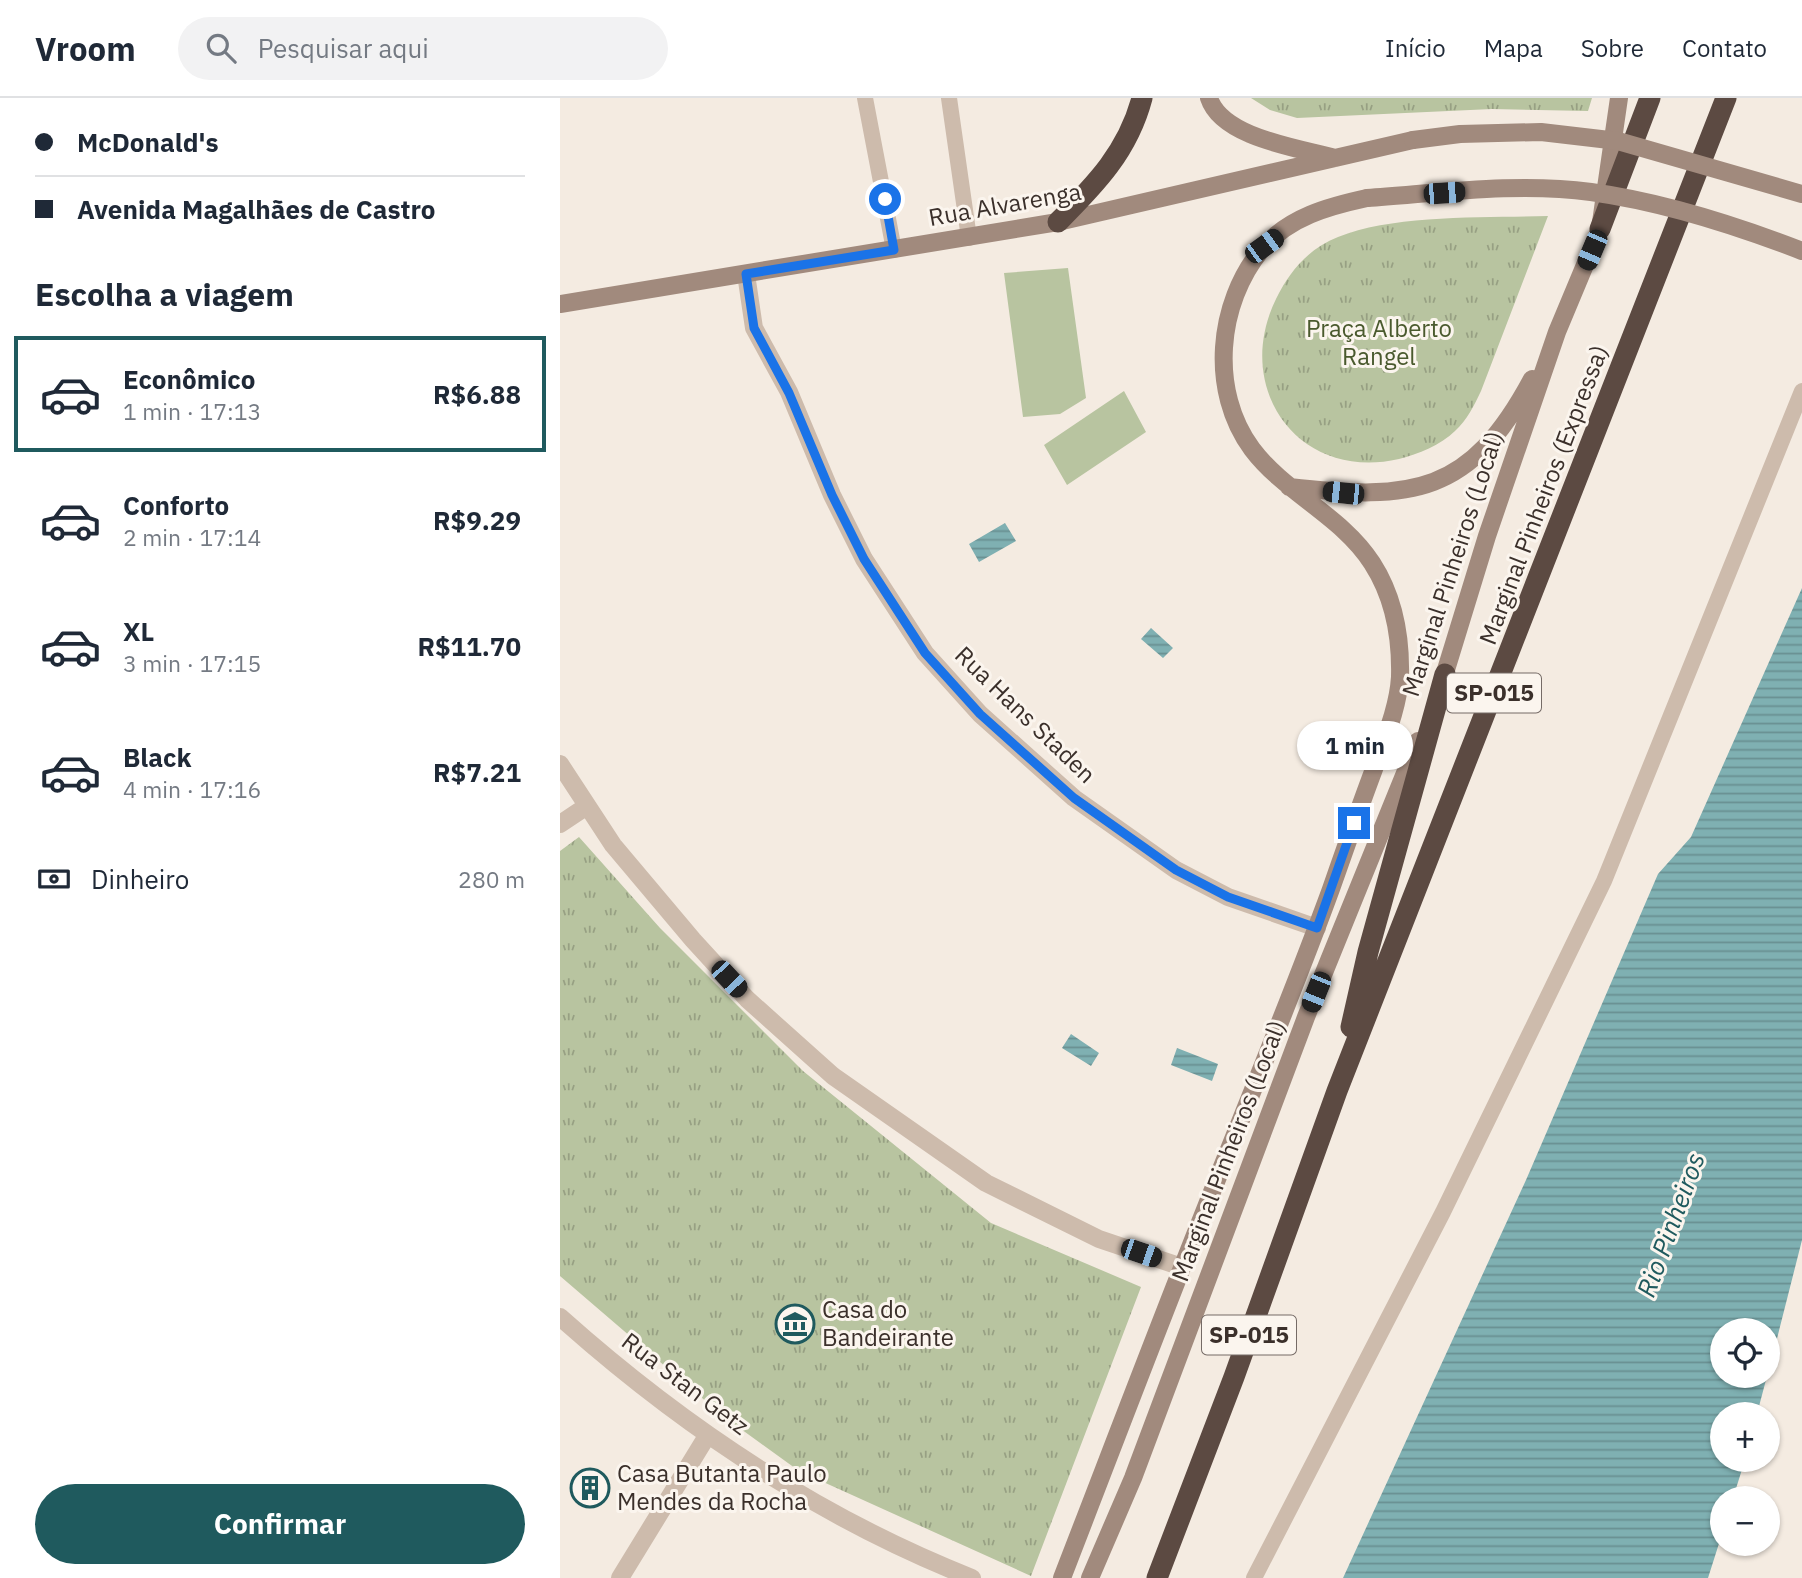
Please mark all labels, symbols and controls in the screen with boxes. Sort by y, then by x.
search box [178,17,668,80]
text: Vroom [35,27,136,70]
icon: search [202,29,240,67]
text: Pesquisar aqui [258,31,429,65]
text: Início [1385,32,1446,64]
text: Mapa [1484,32,1543,64]
text: Sobre [1581,32,1644,64]
text: Contato [1682,32,1767,64]
text: McDonald's [77,125,219,159]
street label: Rua Alvarenga [926,175,1084,233]
car [1423,181,1466,205]
route start [869,183,901,215]
text: Avenida Magalhães de Castro [77,192,435,226]
car [1241,225,1288,267]
car [1575,227,1610,273]
text: Escolha a viagem [35,273,294,315]
park label: Praça Alberto Rangel [1306,312,1452,372]
street label: Marginal Pinheiros (Expressa) [1471,340,1615,649]
text: Econômico [123,362,255,396]
icon: car [39,363,102,426]
text: R$6.88 [433,377,521,411]
text: 1 min · 17:13 [123,396,261,426]
street label: Marginal Pinheiros (Local) [1394,427,1510,700]
car [1322,480,1365,506]
text: Conforto [123,488,229,522]
icon: car [39,489,102,552]
text: R$9.29 [433,503,521,537]
text: 2 min · 17:14 [123,522,261,552]
text: XL [123,614,154,648]
icon: car [39,615,102,678]
text: R$11.70 [417,629,521,663]
street label: Rua Hans Staden [948,639,1103,790]
text: 3 min · 17:15 [123,648,261,678]
road number: SP-015 [1447,674,1541,712]
callout: 1 min [1296,722,1412,770]
text: 1 min [1325,730,1385,760]
text: Black [123,740,191,774]
icon: car [39,741,102,804]
text: R$7.21 [433,755,521,789]
text: 4 min · 17:16 [123,774,261,804]
route end [1338,807,1370,839]
icon: cash [35,860,73,898]
text: Dinheiro [91,862,189,896]
text: 280 m [458,864,525,894]
car [707,956,752,1002]
car [1299,969,1334,1015]
street label: Marginal Pinheiros (Local) [1163,1016,1293,1286]
water label: Rio Pinheiros [1628,1148,1712,1301]
car [1118,1236,1165,1270]
place label: Casa do Bandeirante [822,1293,954,1353]
museum icon: Casa do Bandeirante [774,1303,816,1345]
road number: SP-015 [1202,1316,1296,1354]
map controls [1710,1318,1780,1556]
button: locate [1710,1318,1780,1388]
street label: Rua Stan Getz [616,1325,756,1442]
button: + [1710,1402,1780,1472]
place label: Casa Butanta Paulo Mendes da Rocha [617,1457,827,1517]
building icon: Casa Butanta Paulo Mendes da Rocha [569,1467,611,1509]
button: Confirmar [35,1484,525,1564]
button: − [1710,1486,1780,1556]

